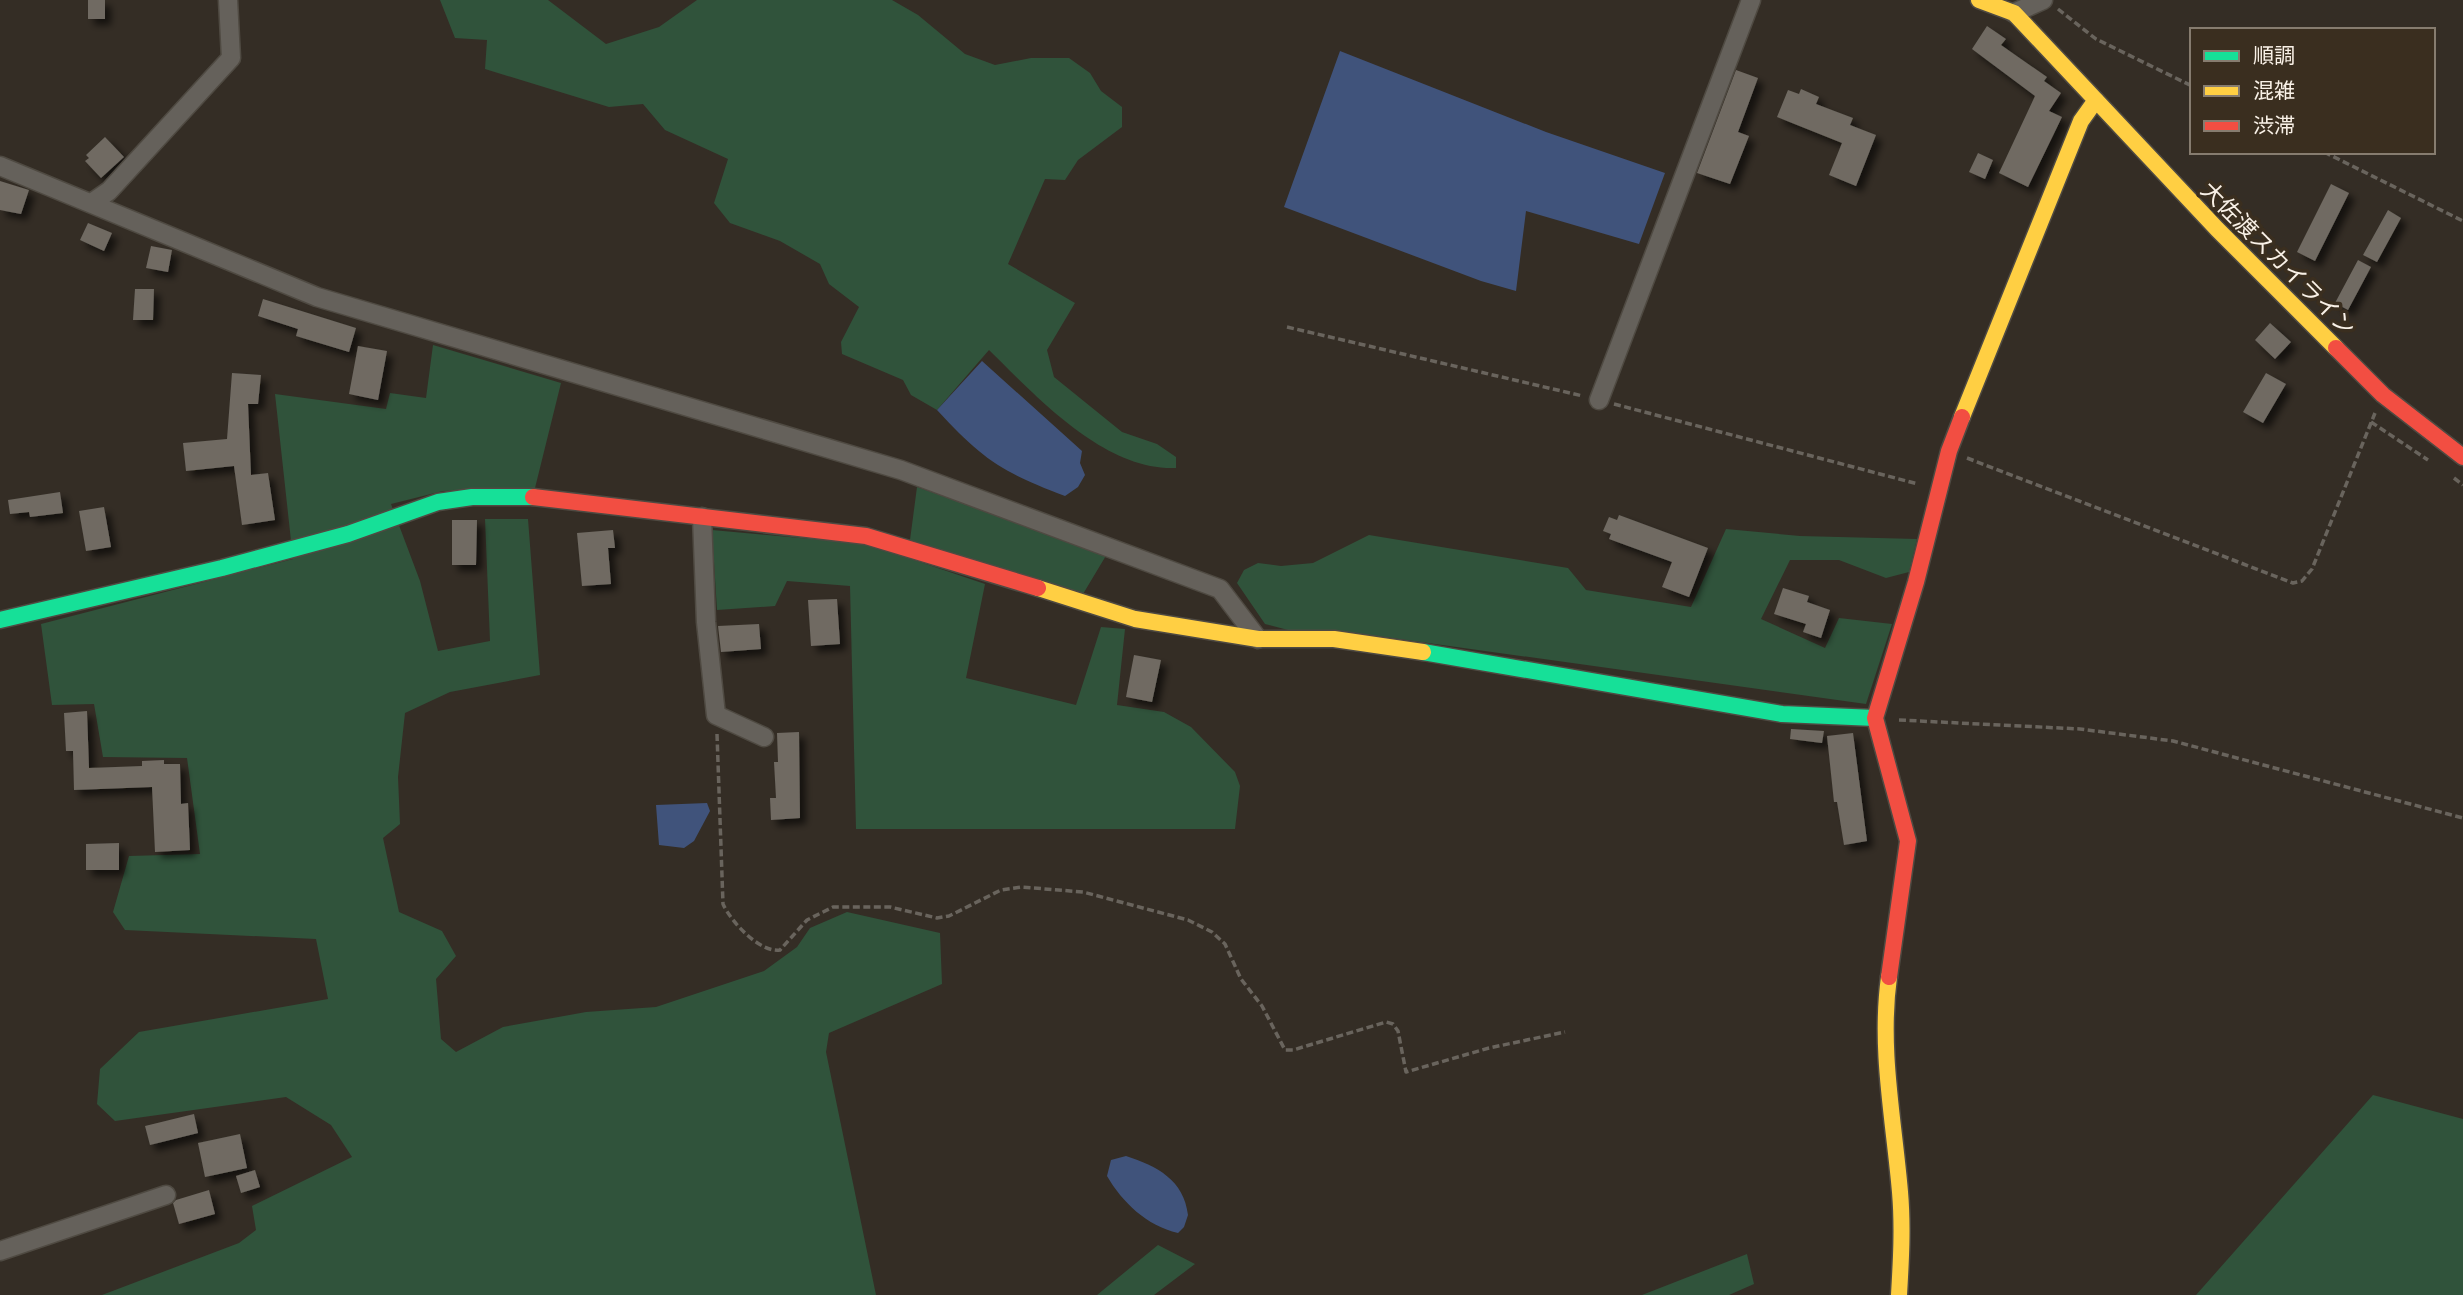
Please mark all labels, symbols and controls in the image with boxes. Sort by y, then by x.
legend [2190,28,2435,154]
text: 順調 [2253,42,2295,67]
text: 混雑 [2253,77,2295,102]
text: 渋滞 [2253,112,2295,137]
street label: 大佐渡スカイライン [2196,175,2362,341]

